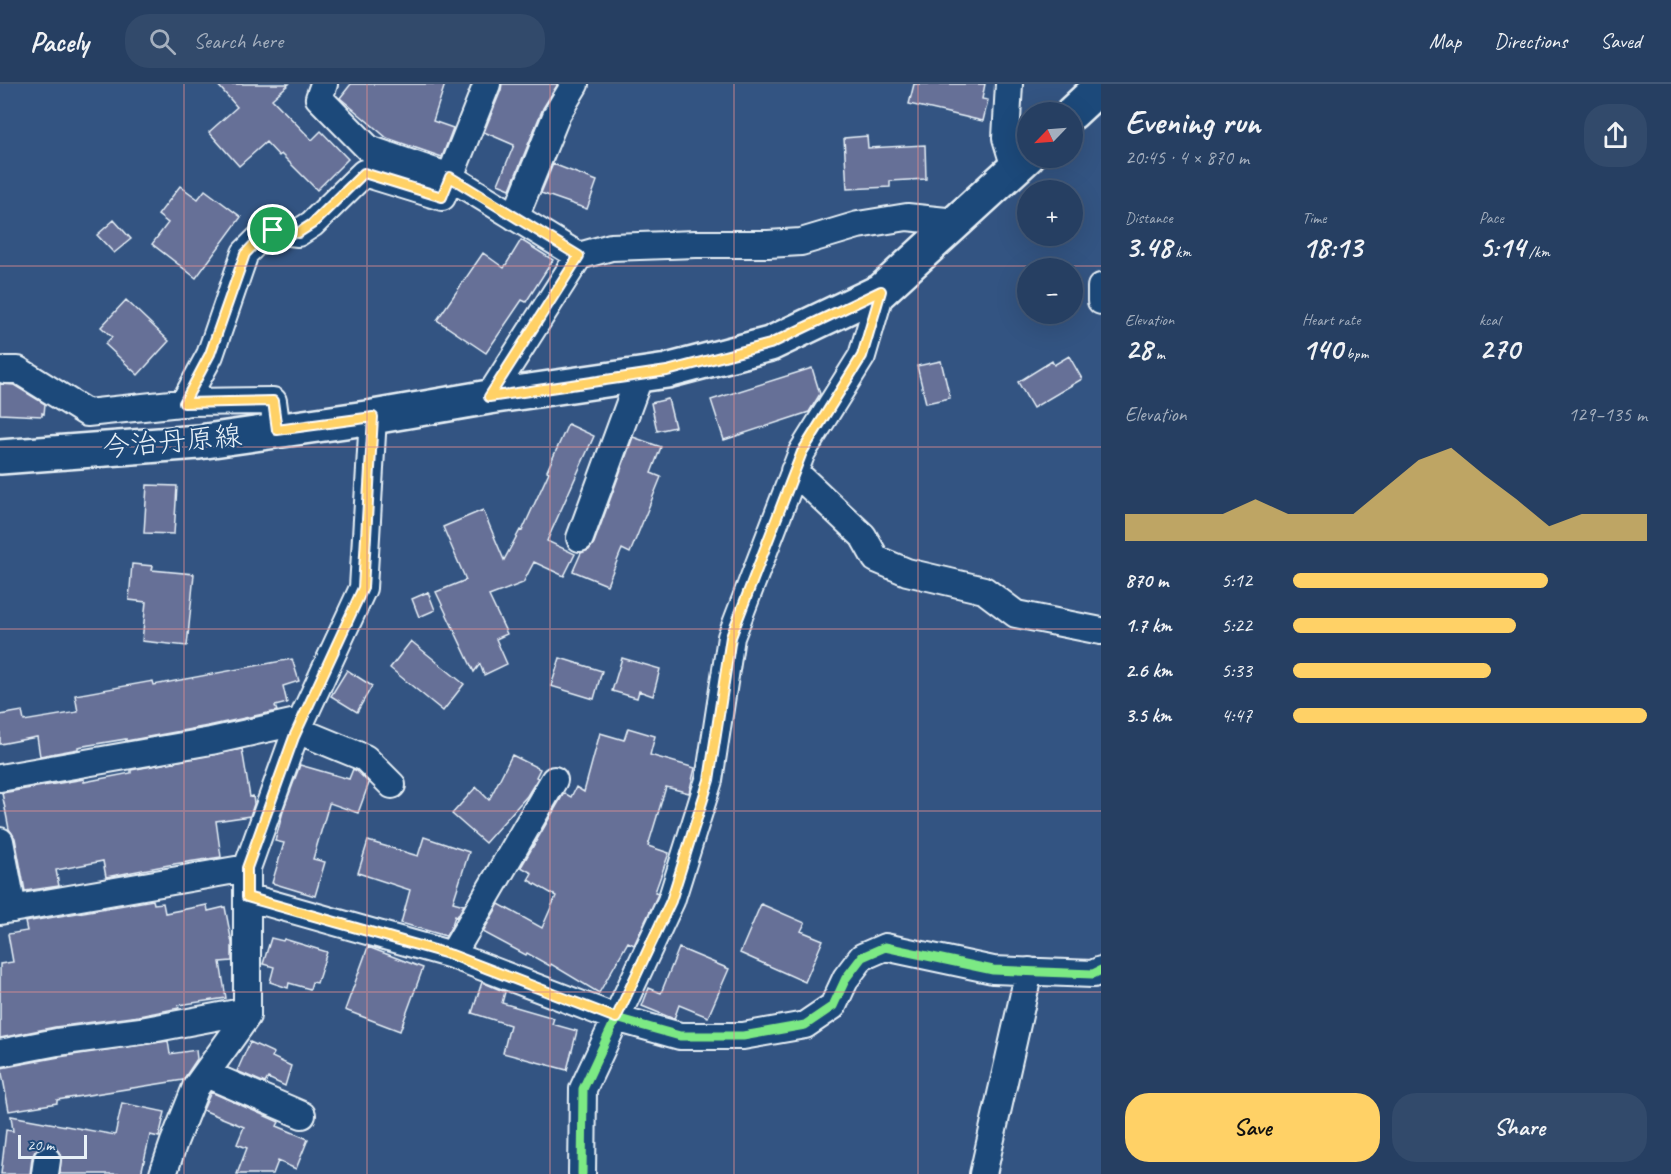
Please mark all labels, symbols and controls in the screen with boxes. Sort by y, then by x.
search box [125,14,545,68]
text: Pacely [30,24,89,59]
icon: search [146,25,179,58]
text: Search here [194,27,283,55]
text: Map [1429,28,1461,54]
text: Directions [1494,28,1567,54]
text: Saved [1600,28,1641,54]
text: Evening run [1125,101,1260,143]
north arrow [1017,102,1083,168]
map controls [1017,102,1083,324]
button: share [1584,104,1647,167]
text: 20:45 · 4 × 870 m [1125,145,1249,170]
button: + [1017,180,1083,246]
pin [247,204,298,255]
text: Distance [1125,208,1173,228]
text: Time [1302,208,1326,228]
text: Pace [1479,208,1504,228]
icon: arrive [256,213,289,246]
text: 3.48 [1125,228,1171,266]
text: 18:13 [1302,228,1362,266]
text: 5:14 [1479,228,1525,266]
text: km [1171,242,1191,262]
text: /km [1525,242,1550,262]
button: − [1017,258,1083,324]
text: Elevation [1125,310,1174,330]
text: Heart rate [1302,310,1360,330]
text: kcal [1479,310,1500,330]
text: 28 [1125,330,1152,368]
text: 140 [1302,330,1343,368]
text: 270 [1479,330,1519,368]
text: m [1152,344,1165,364]
text: bpm [1343,344,1368,364]
text: Elevation [1125,402,1187,427]
text: 129–135 m [1568,402,1647,427]
street label: 今治丹原線 [101,417,243,465]
text: 870 m [1125,568,1168,593]
text: 5:12 [1221,568,1252,593]
text: 1.7 km [1125,613,1171,638]
text: 5:22 [1221,613,1252,638]
text: 2.6 km [1125,658,1172,683]
text: 5:33 [1221,658,1252,683]
text: 3.5 km [1125,703,1171,728]
text: 4:47 [1221,703,1252,728]
button: Save [1125,1093,1380,1162]
button: Share [1392,1093,1647,1162]
scale bar [18,1132,87,1160]
text: 20 m [27,1135,54,1155]

